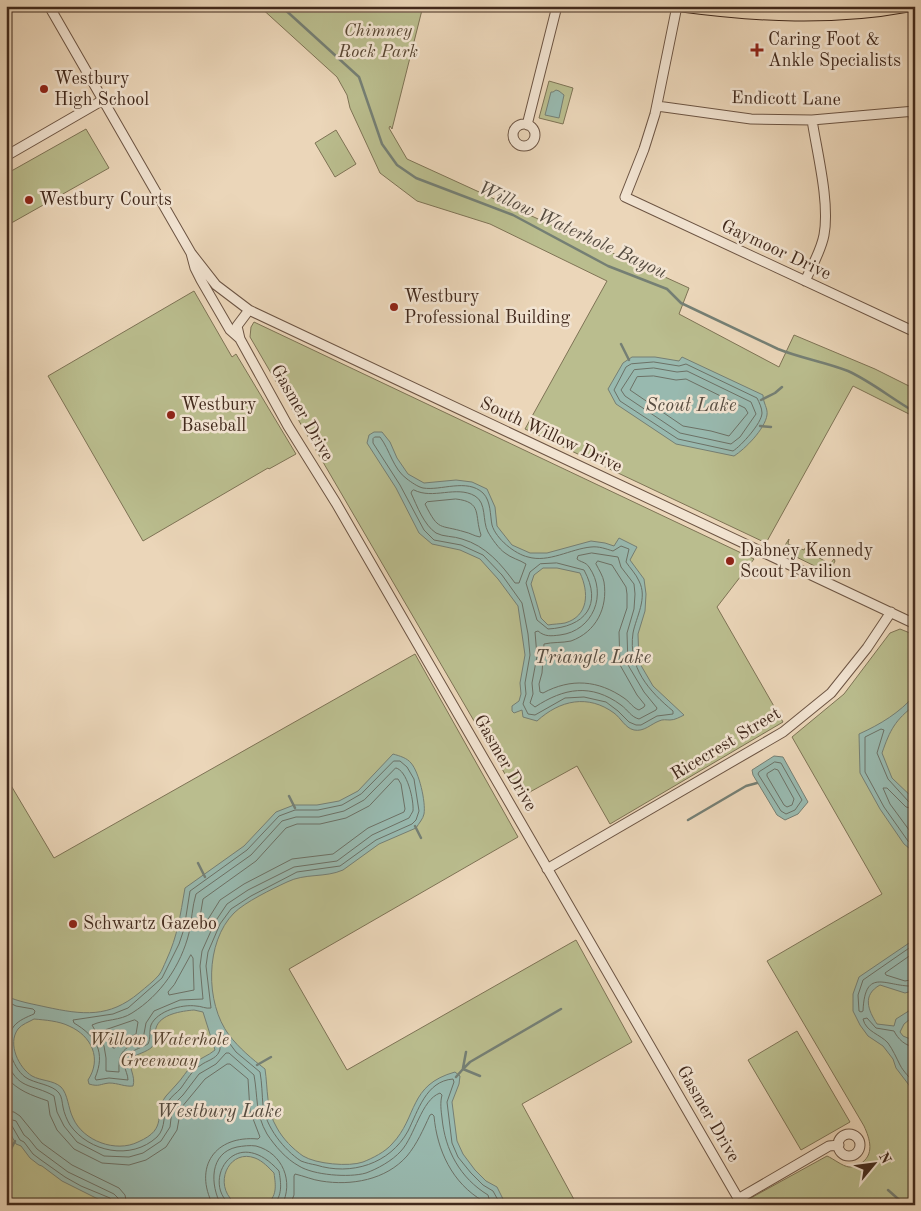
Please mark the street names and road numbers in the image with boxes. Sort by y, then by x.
street label: Endicott Lane [731,89,841,109]
street label: Gaymoor Drive [718,217,834,283]
street label: Gasmer Drive [267,362,337,464]
street label: South Willow Drive [477,394,625,476]
street label: Ricecrest Street [668,704,784,784]
street label: Gasmer Drive [470,712,540,814]
street label: Gasmer Drive [673,1063,743,1165]

